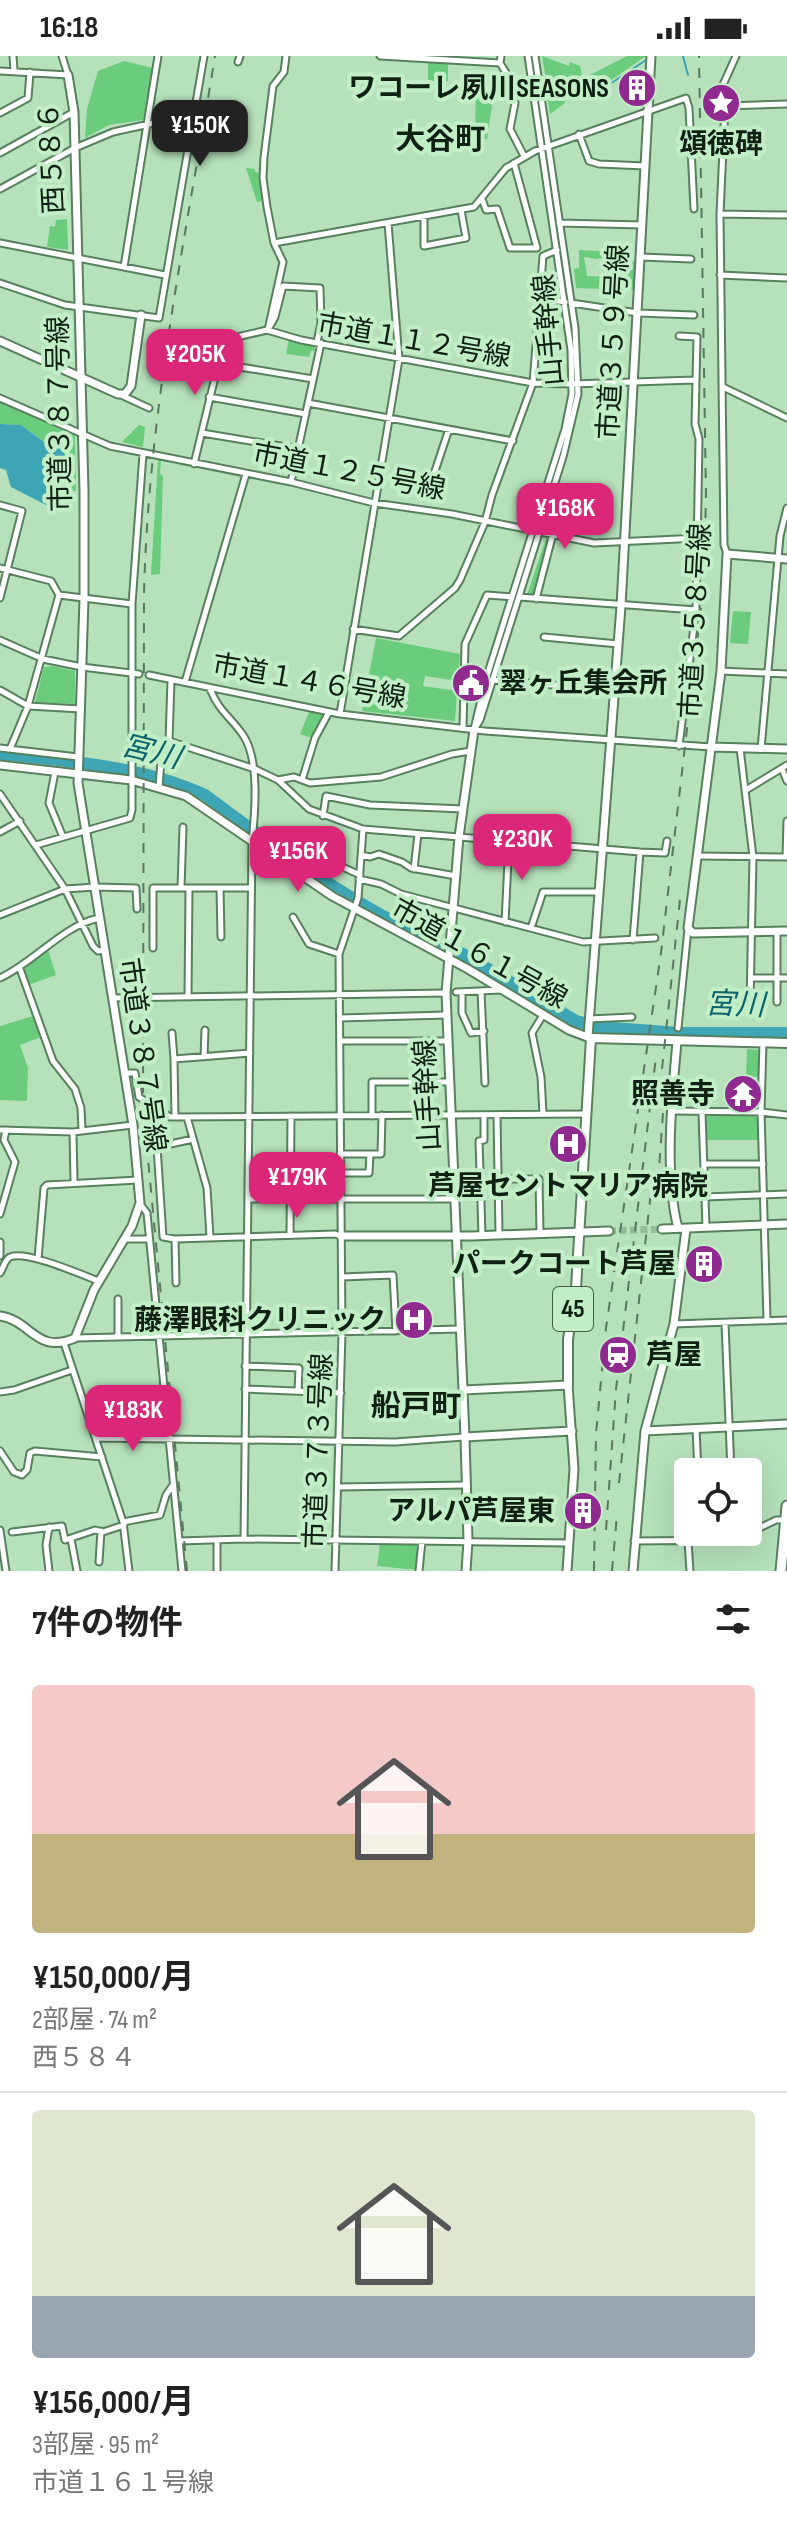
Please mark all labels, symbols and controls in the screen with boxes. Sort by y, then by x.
text: 16:18 [40,10,99,46]
building icon: ワコーレ夙川SEASONS [616,67,658,109]
place label: ワコーレ夙川SEASONS [348,72,609,105]
place icon: 頌徳碑 [700,82,742,124]
pin: ¥150K [144,100,256,168]
street label: 西５８６ [33,101,71,215]
text: ¥150K [170,110,230,141]
district label: 大谷町 [395,122,485,158]
place label: 頌徳碑 [679,128,763,161]
street label: 市道３５９号線 [592,243,636,441]
street label: 山手幹線 [528,273,570,387]
street label: 市道１１２号線 [315,308,513,374]
street label: 市道３８７号線 [42,316,78,512]
pin: ¥205K [139,329,251,397]
text: ¥205K [164,339,226,370]
street label: 市道１２５号線 [250,437,448,507]
pin: ¥168K [509,483,621,551]
text: ¥168K [535,493,595,524]
street label: 市道３５８号線 [674,522,718,720]
street label: 市道１４６号線 [210,649,408,715]
public building icon: 翠ヶ丘集会所 [450,662,492,704]
place label: 翠ヶ丘集会所 [499,667,667,700]
water label: 宮川 [118,727,187,777]
pin: ¥230K [466,814,578,882]
text: ¥230K [491,824,553,855]
pin: ¥156K [242,826,354,894]
text: ¥156K [268,836,328,867]
street label: 市道１６１号線 [385,892,573,1016]
street label: 市道３８７号線 [112,956,172,1154]
water label: 宮川 [704,986,769,1024]
street label: 山手幹線 [409,1038,447,1152]
temple icon: 照善寺 [722,1073,764,1115]
place label: 照善寺 [631,1078,715,1111]
hospital icon: 芦屋セントマリア病院 [547,1123,589,1165]
pin: ¥179K [241,1152,353,1220]
text: ¥179K [267,1162,327,1193]
place label: 芦屋セントマリア病院 [428,1170,708,1203]
building icon: パークコート芦屋 [683,1243,725,1285]
place label: パークコート芦屋 [452,1248,676,1281]
road number: 45 [553,1287,593,1331]
hospital icon: 藤澤眼科クリニック [393,1299,435,1341]
place label: 藤澤眼科クリニック [134,1304,386,1337]
station icon: 芦屋 [597,1334,639,1376]
place label: 芦屋 [646,1339,702,1372]
street label: 市道３７３号線 [299,1352,339,1550]
pin: ¥183K [77,1385,189,1453]
district label: 船戸町 [371,1389,461,1425]
text: ¥183K [103,1395,163,1426]
map controls [674,1458,762,1546]
button: locate [674,1458,762,1546]
building icon: アルパ芦屋東 [562,1490,604,1532]
place label: アルパ芦屋東 [387,1495,555,1528]
icon: filters [711,1597,755,1641]
text: 7件の物件 [32,1603,183,1644]
icon: home [322,1737,466,1881]
text: ¥150,000/月 [32,1957,195,1998]
text: 2部屋 · 74 m² [32,2005,157,2036]
text: 西５８４ [32,2043,136,2074]
icon: home [322,2162,466,2306]
text: ¥156,000/月 [32,2382,195,2423]
text: 3部屋 · 95 m² [32,2430,159,2461]
text: 市道１６１号線 [32,2468,214,2499]

